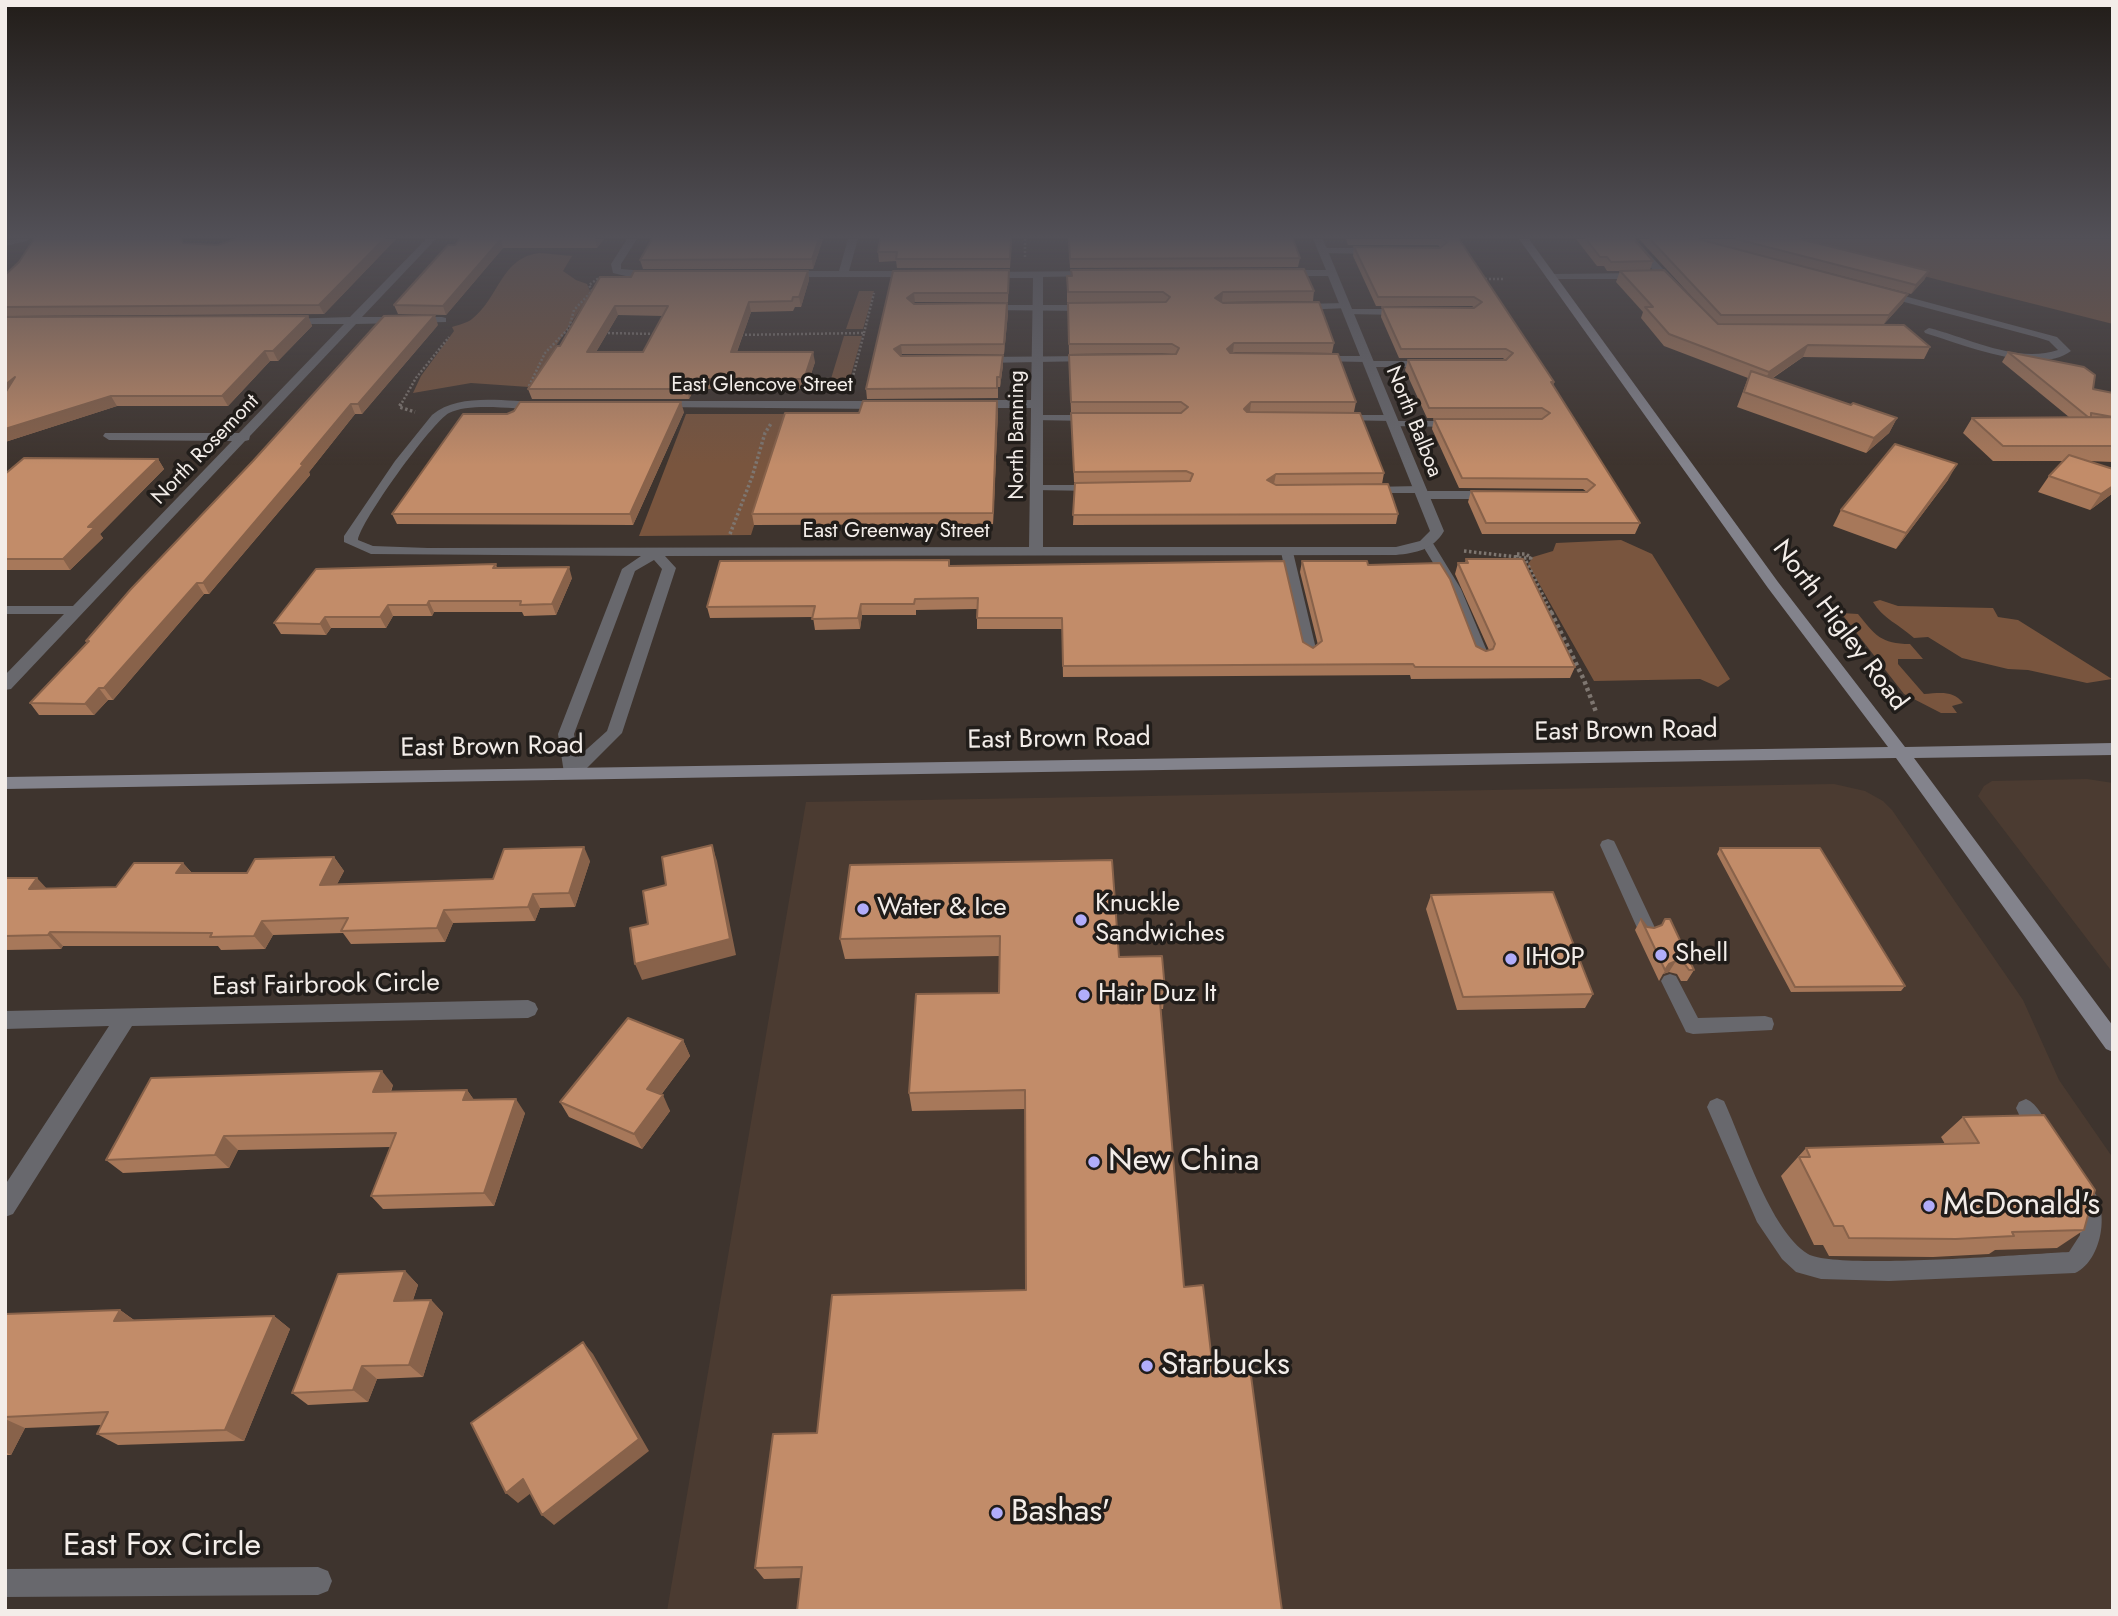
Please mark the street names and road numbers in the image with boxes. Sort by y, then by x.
street label: North Balboa [1379,363,1447,481]
street label: North Banning [1005,370,1031,500]
street label: East Glencove Street [671,373,853,399]
street label: North Rosemont [147,390,265,510]
street label: East Greenway Street [802,519,990,545]
street label: North Higley Road [1765,535,1913,717]
street label: East Brown Road [1534,715,1718,749]
street label: East Brown Road [967,723,1151,757]
street label: East Brown Road [400,731,584,765]
street label: East Fairbrook Circle [212,968,440,1004]
street label: East Fox Circle [63,1528,261,1566]

